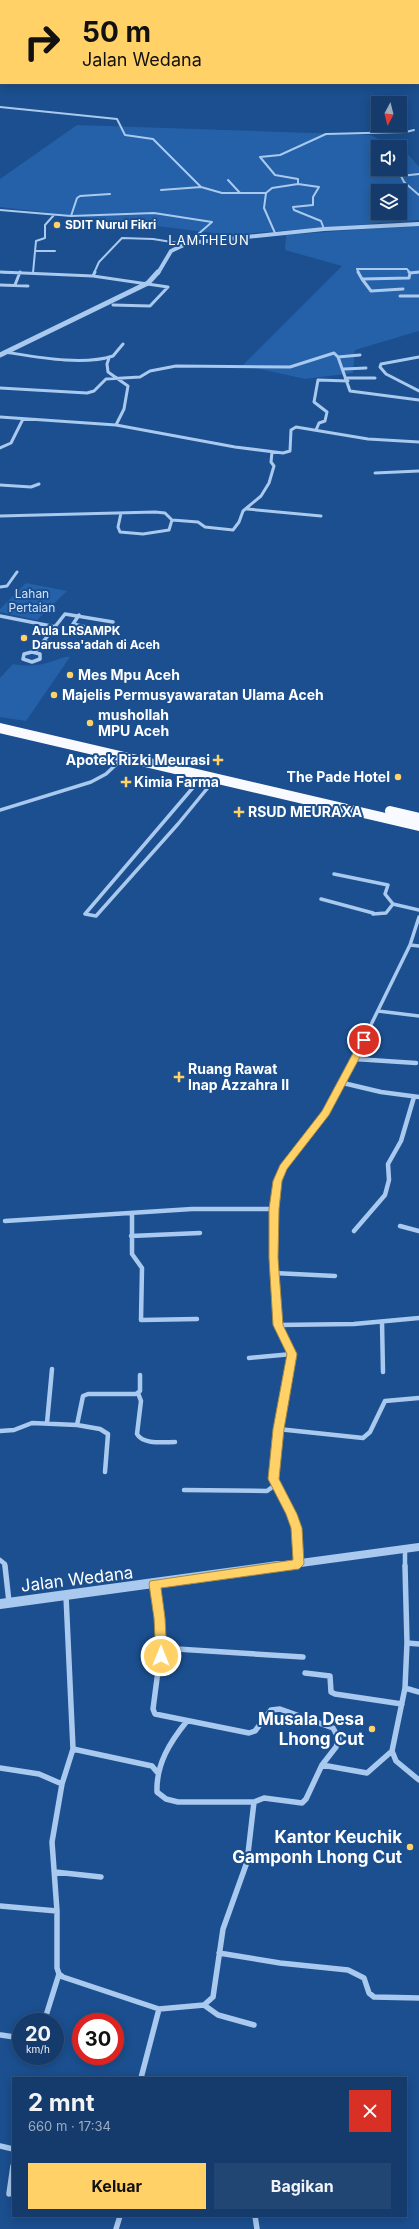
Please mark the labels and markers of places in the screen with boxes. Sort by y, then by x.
place label: SDIT Nurul Fikri [65,217,156,232]
marker: SDIT Nurul Fikri [52,220,62,230]
place label: Aula LRSAMPK Darussa'adah di Aceh [32,623,160,652]
marker: Aula LRSAMPK Darussa'adah di Aceh [19,633,29,643]
place label: Mes Mpu Aceh [78,666,180,683]
marker: Mes Mpu Aceh [65,670,75,680]
place label: Majelis Permusyawaratan Ulama Aceh [62,686,324,703]
marker: Majelis Permusyawaratan Ulama Aceh [49,690,59,700]
place label: mushollah MPU Aceh [98,706,169,739]
marker: mushollah MPU Aceh [85,718,95,728]
place label: Apotek Rizki Meurasi [66,751,210,768]
marker: Apotek Rizki Meurasi [213,755,223,765]
place label: The Pade Hotel [287,768,390,785]
marker: The Pade Hotel [393,772,403,782]
place label: Kimia Farma [134,773,219,790]
marker: Kimia Farma [121,777,131,787]
place label: RSUD MEURAXA [248,803,363,820]
marker: RSUD MEURAXA [233,806,245,818]
pin [347,1023,381,1057]
place label: Ruang Rawat Inap Azzahra II [188,1060,289,1093]
marker: Ruang Rawat Inap Azzahra II [173,1071,185,1083]
place label: Musala Desa Lhong Cut [258,1709,364,1749]
marker: Musala Desa Lhong Cut [367,1724,377,1734]
place label: Kantor Keuchik Gamponh Lhong Cut [232,1827,402,1867]
marker: Kantor Keuchik Gamponh Lhong Cut [405,1842,415,1852]

